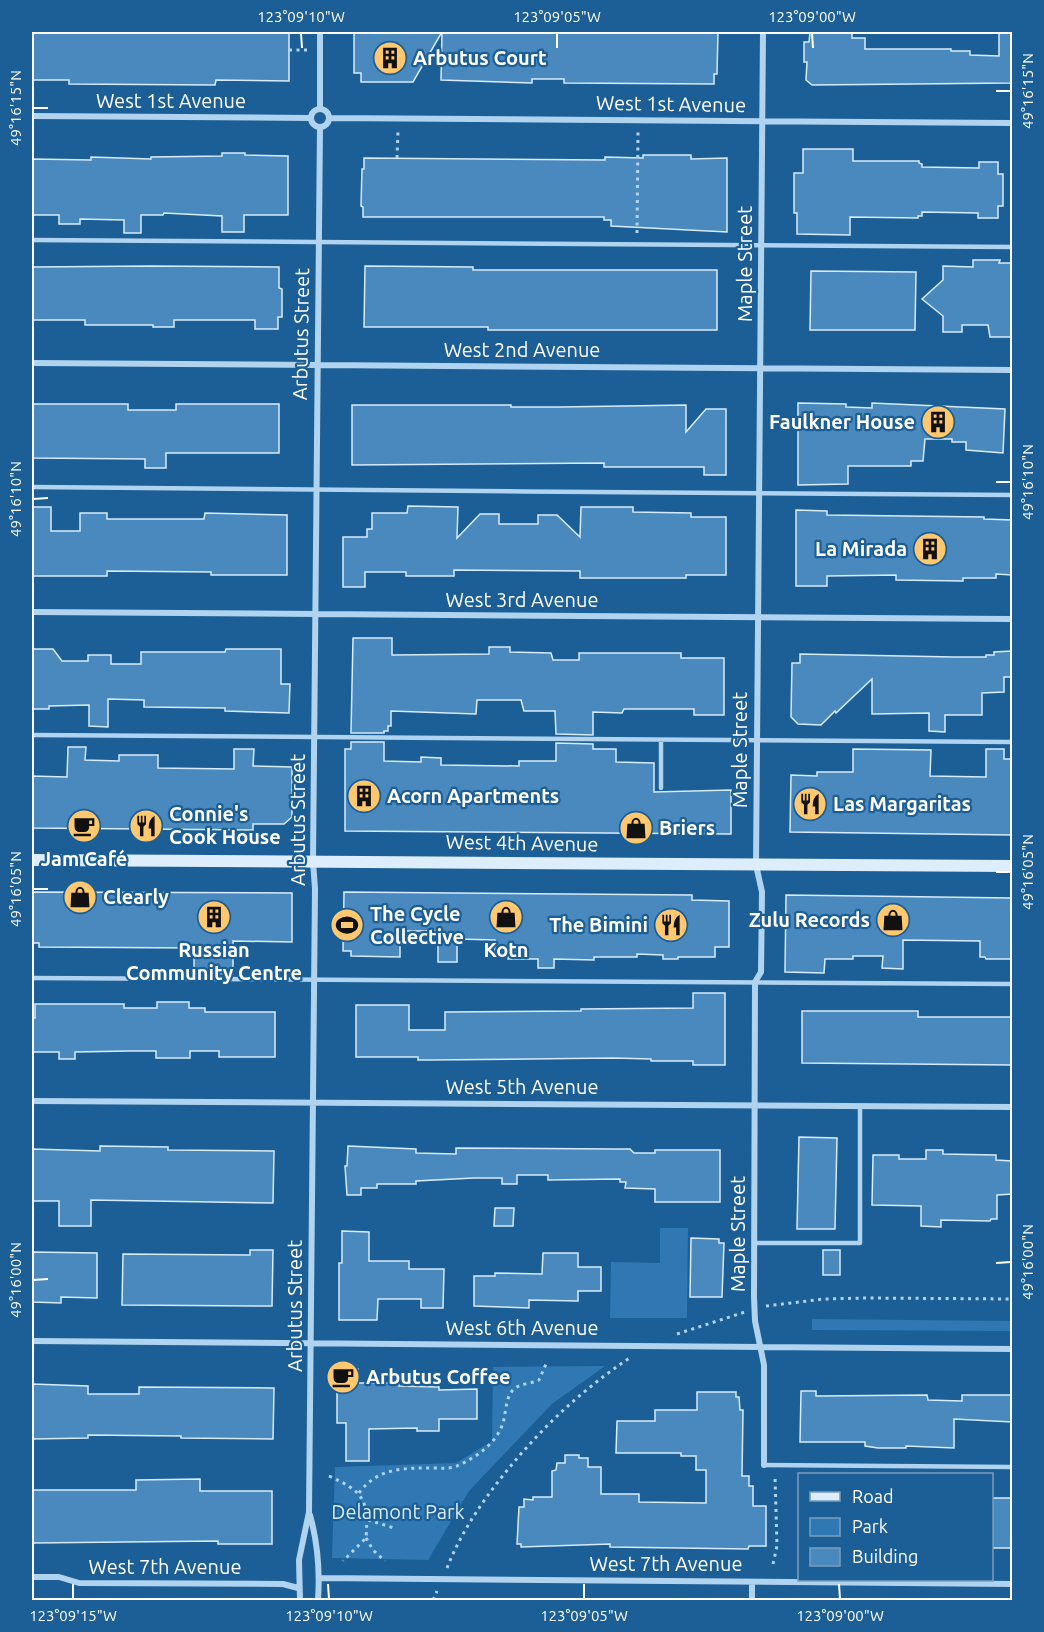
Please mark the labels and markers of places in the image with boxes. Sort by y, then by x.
building icon: Arbutus Court [372,40,408,76]
place label: Arbutus Court [413,46,547,69]
building icon: Faulkner House [920,404,956,440]
place label: Faulkner House [769,410,915,433]
building icon: La Mirada [912,531,948,567]
place label: La Mirada [815,537,907,560]
building icon: Acorn Apartments [346,778,382,814]
place label: Acorn Apartments [387,784,559,807]
restaurant icon: Las Margaritas [792,786,828,822]
place label: Las Margaritas [833,792,971,815]
place label: Connie's Cook House [169,802,281,848]
cafe icon: Jam Café [66,808,102,844]
restaurant icon: Connie's Cook House [128,808,164,844]
shop icon: Briers [618,810,654,846]
place label: Briers [659,816,715,839]
place label: Jam Café [41,847,127,870]
shop icon: Clearly [62,879,98,915]
place label: Clearly [103,885,169,908]
building icon: Russian Community Centre [196,899,232,935]
shop icon: Kotn [488,899,524,935]
place label: The Cycle Collective [370,902,464,948]
shop icon: Zulu Records [875,902,911,938]
sports icon: The Cycle Collective [329,907,365,943]
restaurant icon: The Bimini [653,907,689,943]
place label: Zulu Records [749,908,870,931]
place label: The Bimini [549,913,648,936]
place label: Russian Community Centre [126,938,302,984]
place label: Kotn [484,938,529,961]
cafe icon: Arbutus Coffee [325,1359,361,1395]
place label: Arbutus Coffee [366,1365,511,1388]

